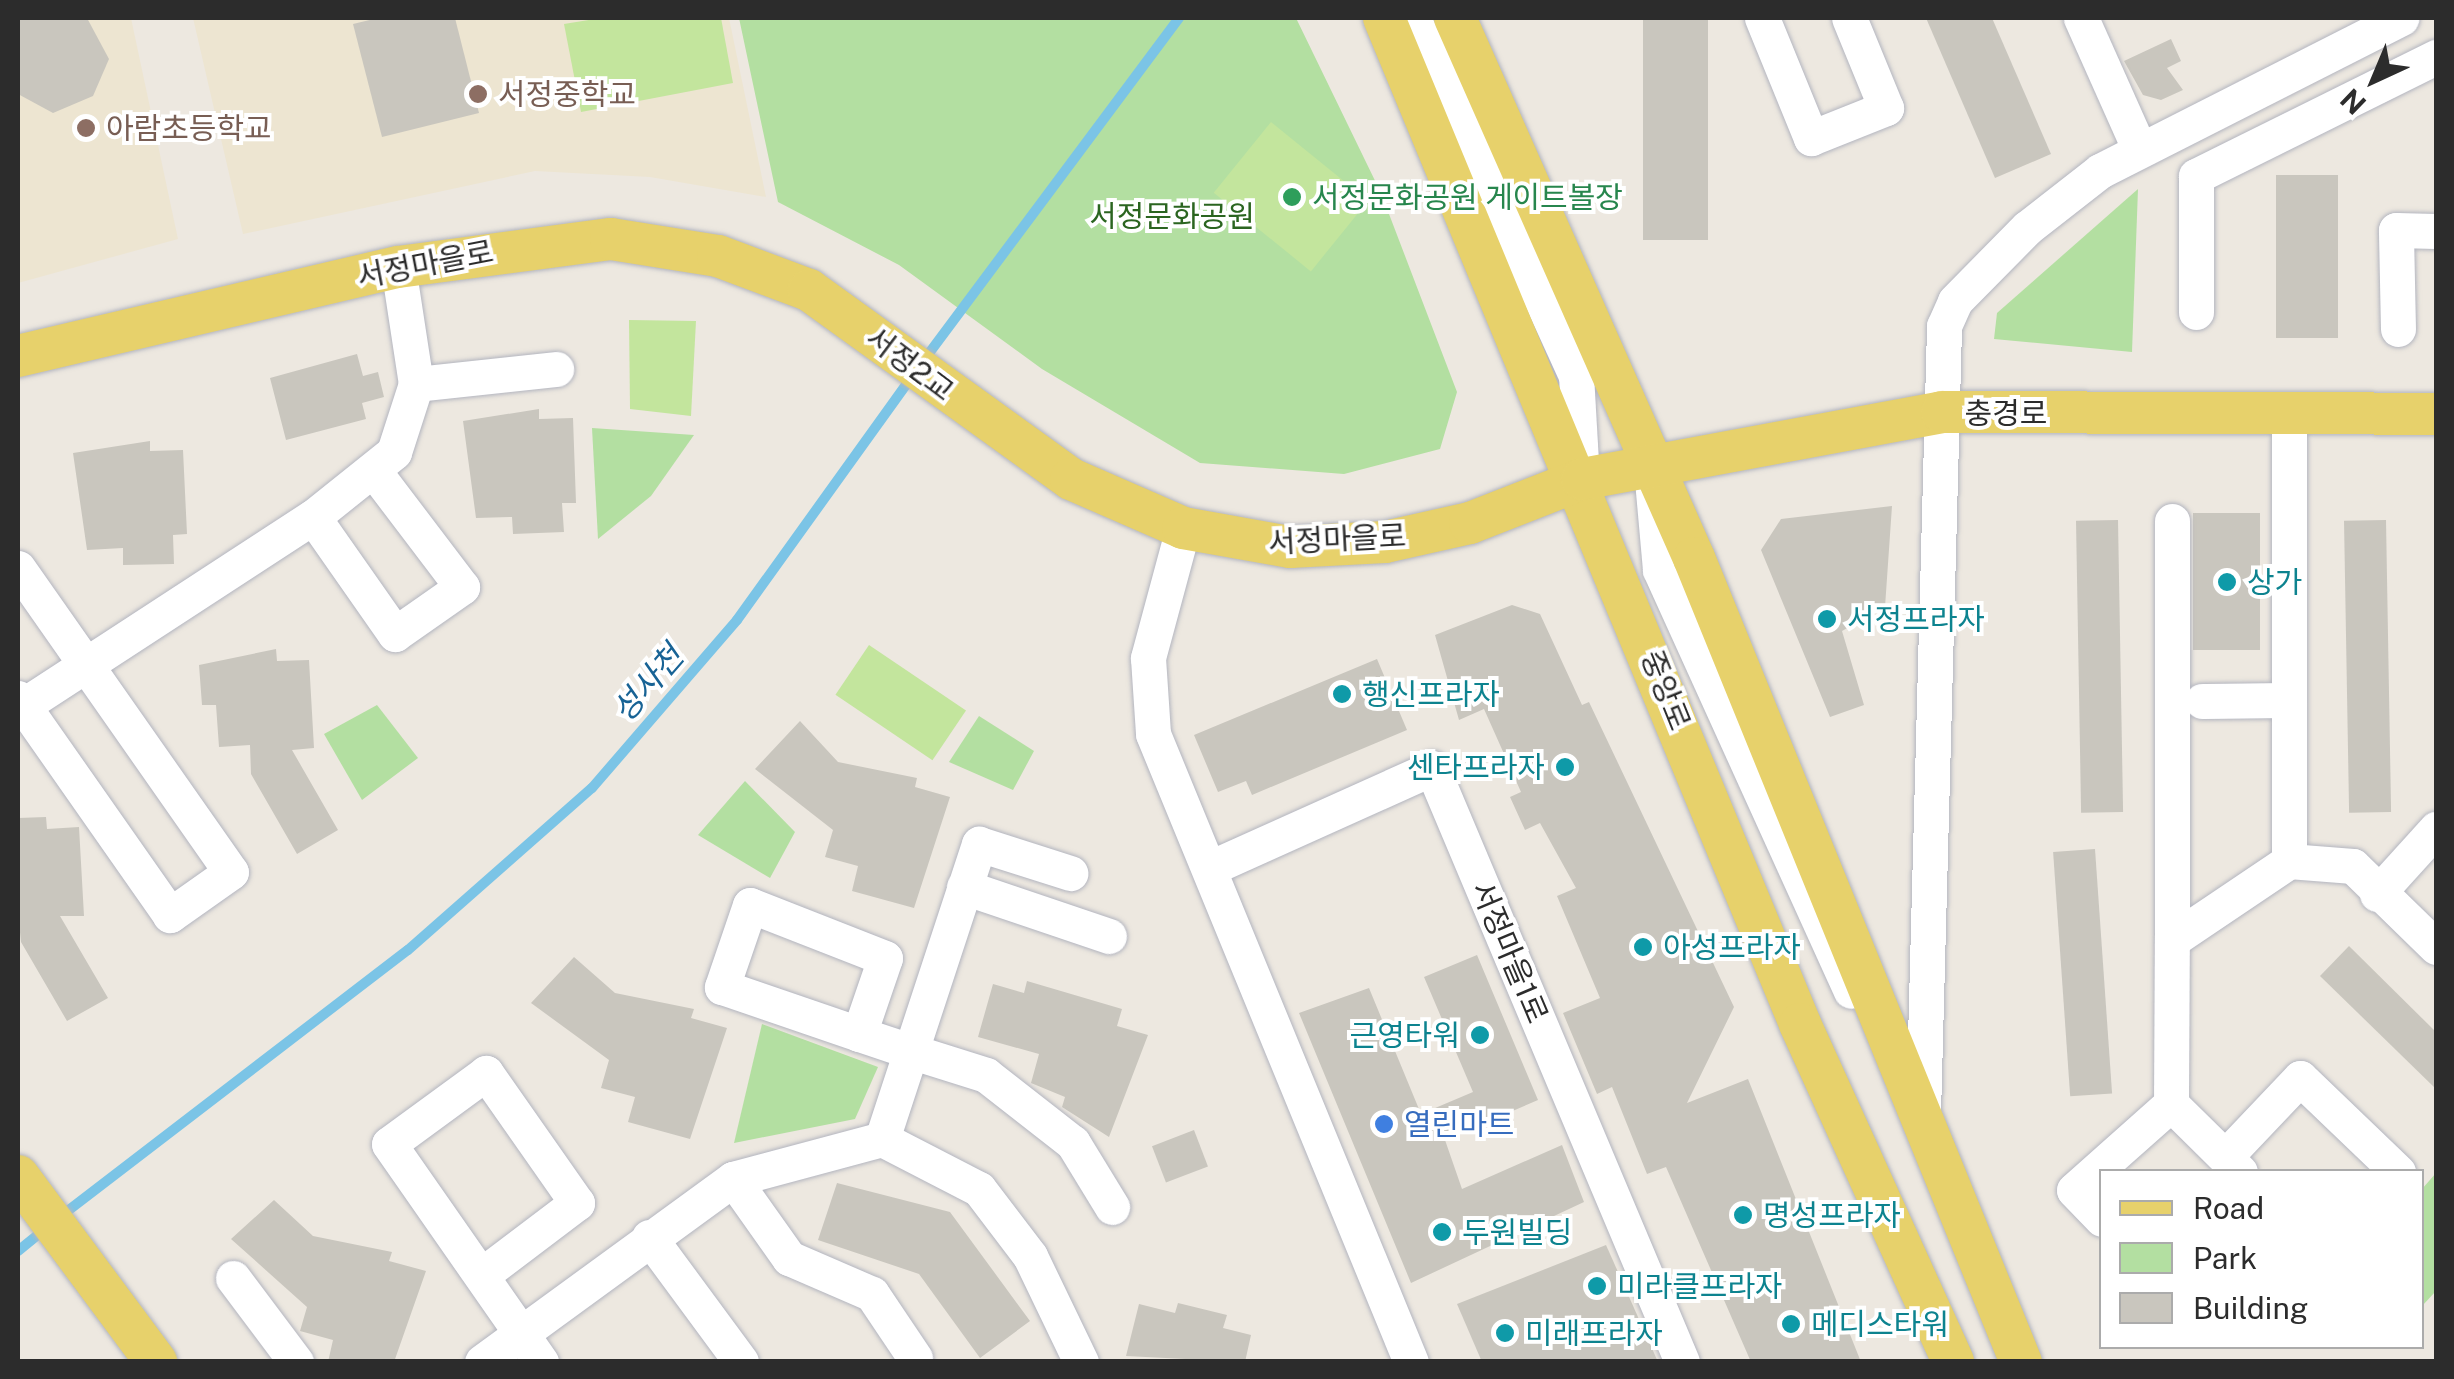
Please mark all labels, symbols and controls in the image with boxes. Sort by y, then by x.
north arrow [2324,30,2424,130]
place label: 서정중학교 [498,76,636,112]
text: N [2333,82,2372,121]
marker: 서정중학교 [467,83,489,105]
place label: 아람초등학교 [106,110,272,146]
marker: 아람초등학교 [75,117,97,139]
place label: 서정문화공원 게이트볼장 [1312,179,1623,215]
marker: 서정문화공원 게이트볼장 [1281,186,1303,208]
park label: 서정문화공원 [1089,198,1255,234]
street label: 서정마을로 [354,233,496,295]
street label: 서정2교 [859,319,961,409]
street label: 충경로 [1965,395,2047,431]
street label: 서정마을로 [1267,517,1407,561]
place label: 상가 [2247,564,2302,600]
marker: 상가 [2216,571,2238,593]
place label: 서정프라자 [1847,601,1985,637]
marker: 서정프라자 [1816,608,1838,630]
water label: 성사천 [605,638,691,730]
street label: 중앙로 [1634,645,1698,735]
place label: 행신프라자 [1362,676,1500,712]
marker: 행신프라자 [1331,683,1353,705]
place label: 센타프라자 [1407,749,1545,785]
marker: 센타프라자 [1554,756,1576,778]
street label: 서정마을1로 [1464,876,1556,1028]
place label: 아성프라자 [1663,929,1801,965]
marker: 아성프라자 [1632,936,1654,958]
place label: 근영타워 [1350,1017,1460,1053]
marker: 근영타워 [1469,1024,1491,1046]
place label: 열린마트 [1404,1106,1514,1142]
marker: 열린마트 [1373,1113,1395,1135]
legend [2099,1169,2424,1349]
text: Road [2193,1190,2264,1226]
place label: 명성프라자 [1763,1197,1901,1233]
marker: 명성프라자 [1732,1204,1754,1226]
place label: 두원빌딩 [1462,1214,1572,1250]
marker: 두원빌딩 [1431,1221,1453,1243]
text: Park [2193,1240,2257,1276]
place label: 미라클프라자 [1617,1268,1783,1304]
marker: 미라클프라자 [1586,1275,1608,1297]
text: Building [2193,1290,2308,1326]
place label: 메디스타워 [1811,1306,1949,1342]
marker: 메디스타워 [1780,1313,1802,1335]
place label: 미래프라자 [1525,1315,1663,1351]
marker: 미래프라자 [1494,1322,1516,1344]

